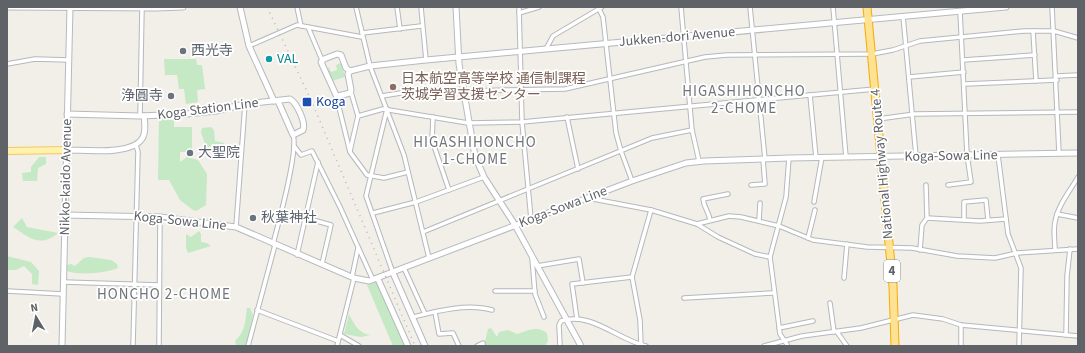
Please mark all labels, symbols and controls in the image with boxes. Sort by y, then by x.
street label: Jukken-dori Avenue [618,22,736,52]
place label: 西光寺 [191,41,233,61]
marker: 西光寺 [178,46,188,56]
place label: VAL [277,49,299,69]
marker: VAL [264,54,274,64]
place label: 日本航空高等学校 通信制課程 茨城学習支援センター [401,69,586,105]
district label: HIGASHIHONCHO 2-CHOME [682,81,806,119]
marker: 日本航空高等学校 通信制課程 茨城学習支援センター [388,82,398,92]
place label: 浄圓寺 [121,86,163,106]
street label: National Highway Route 4 [865,88,899,240]
marker: 浄圓寺 [166,91,176,101]
place label: Koga [316,92,345,112]
street label: Koga Station Line [156,93,260,125]
marker: Koga [301,96,313,108]
street label: Nikko-kaido Avenue [55,118,77,236]
district label: HIGASHIHONCHO 1-CHOME [413,132,537,170]
place label: 大聖院 [198,143,240,163]
street label: Koga-Sowa Line [904,145,998,167]
marker: 大聖院 [185,148,195,158]
street label: Koga-Sowa Line [516,181,610,233]
street label: Koga-Sowa Line [133,206,227,236]
place label: 秋葉神社 [261,208,317,228]
marker: 秋葉神社 [248,213,258,223]
road number: 4 [884,260,900,282]
district label: HONCHO 2-CHOME [97,284,231,305]
north arrow [16,297,56,337]
text: N [29,300,39,316]

